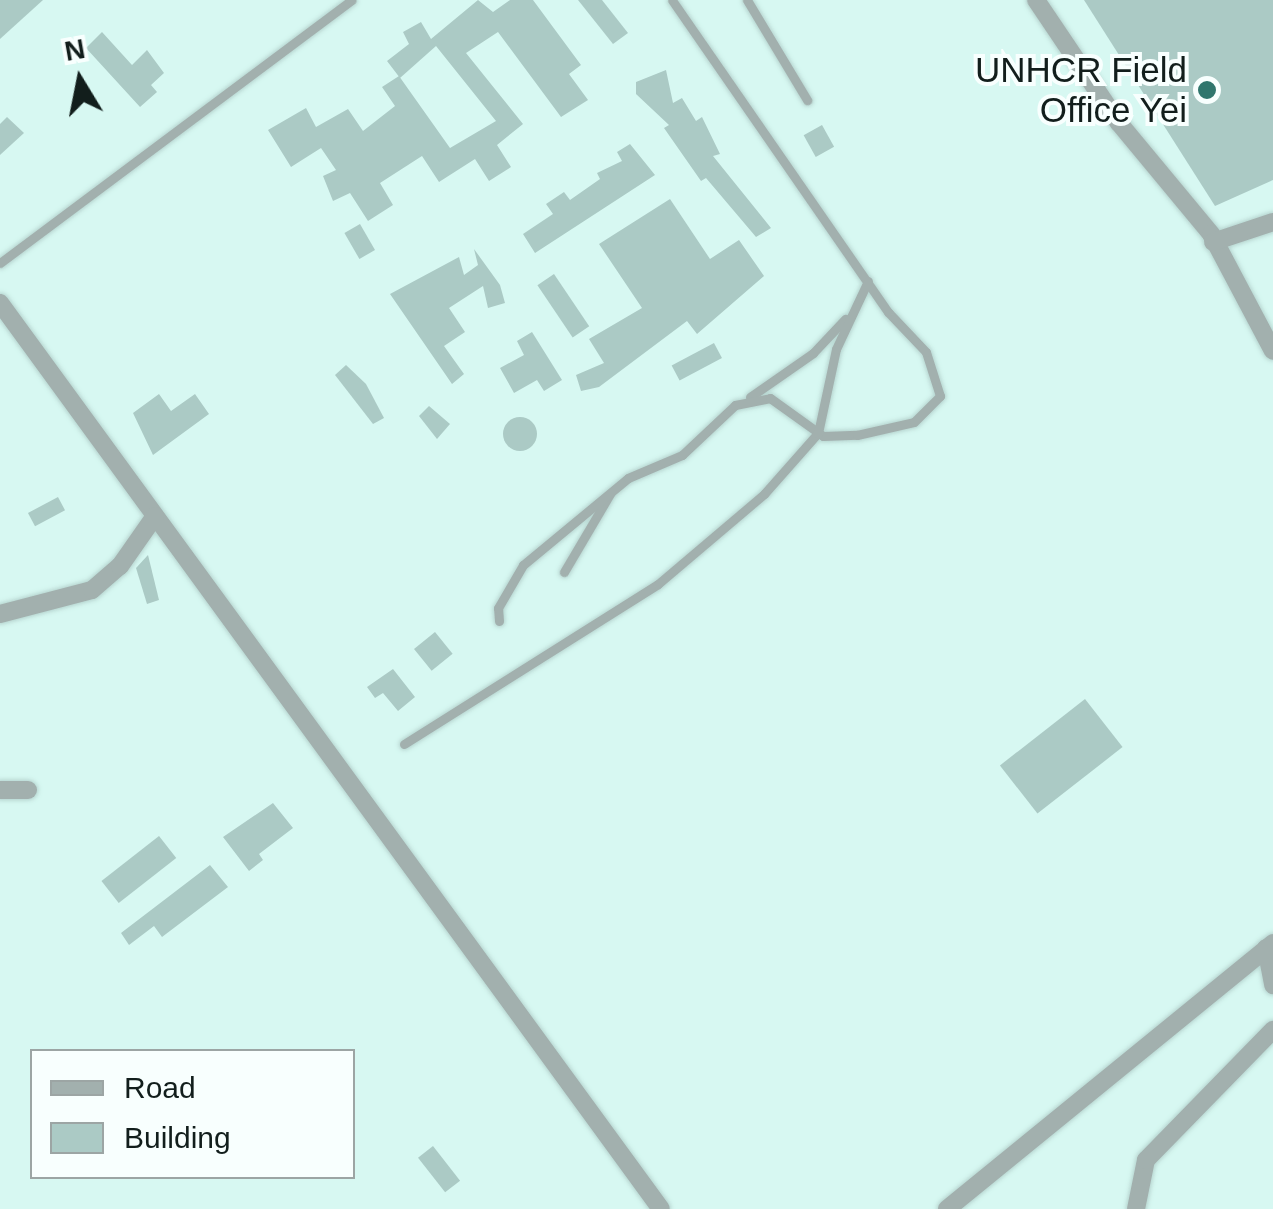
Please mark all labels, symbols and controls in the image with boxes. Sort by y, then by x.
north arrow [30,30,130,130]
text: N [62,33,87,67]
place label: UNHCR Field Office Yei [975,49,1187,131]
marker: UNHCR Field Office Yei [1196,79,1218,101]
legend [30,1049,355,1179]
text: Road [124,1071,196,1104]
text: Building [124,1121,231,1154]

